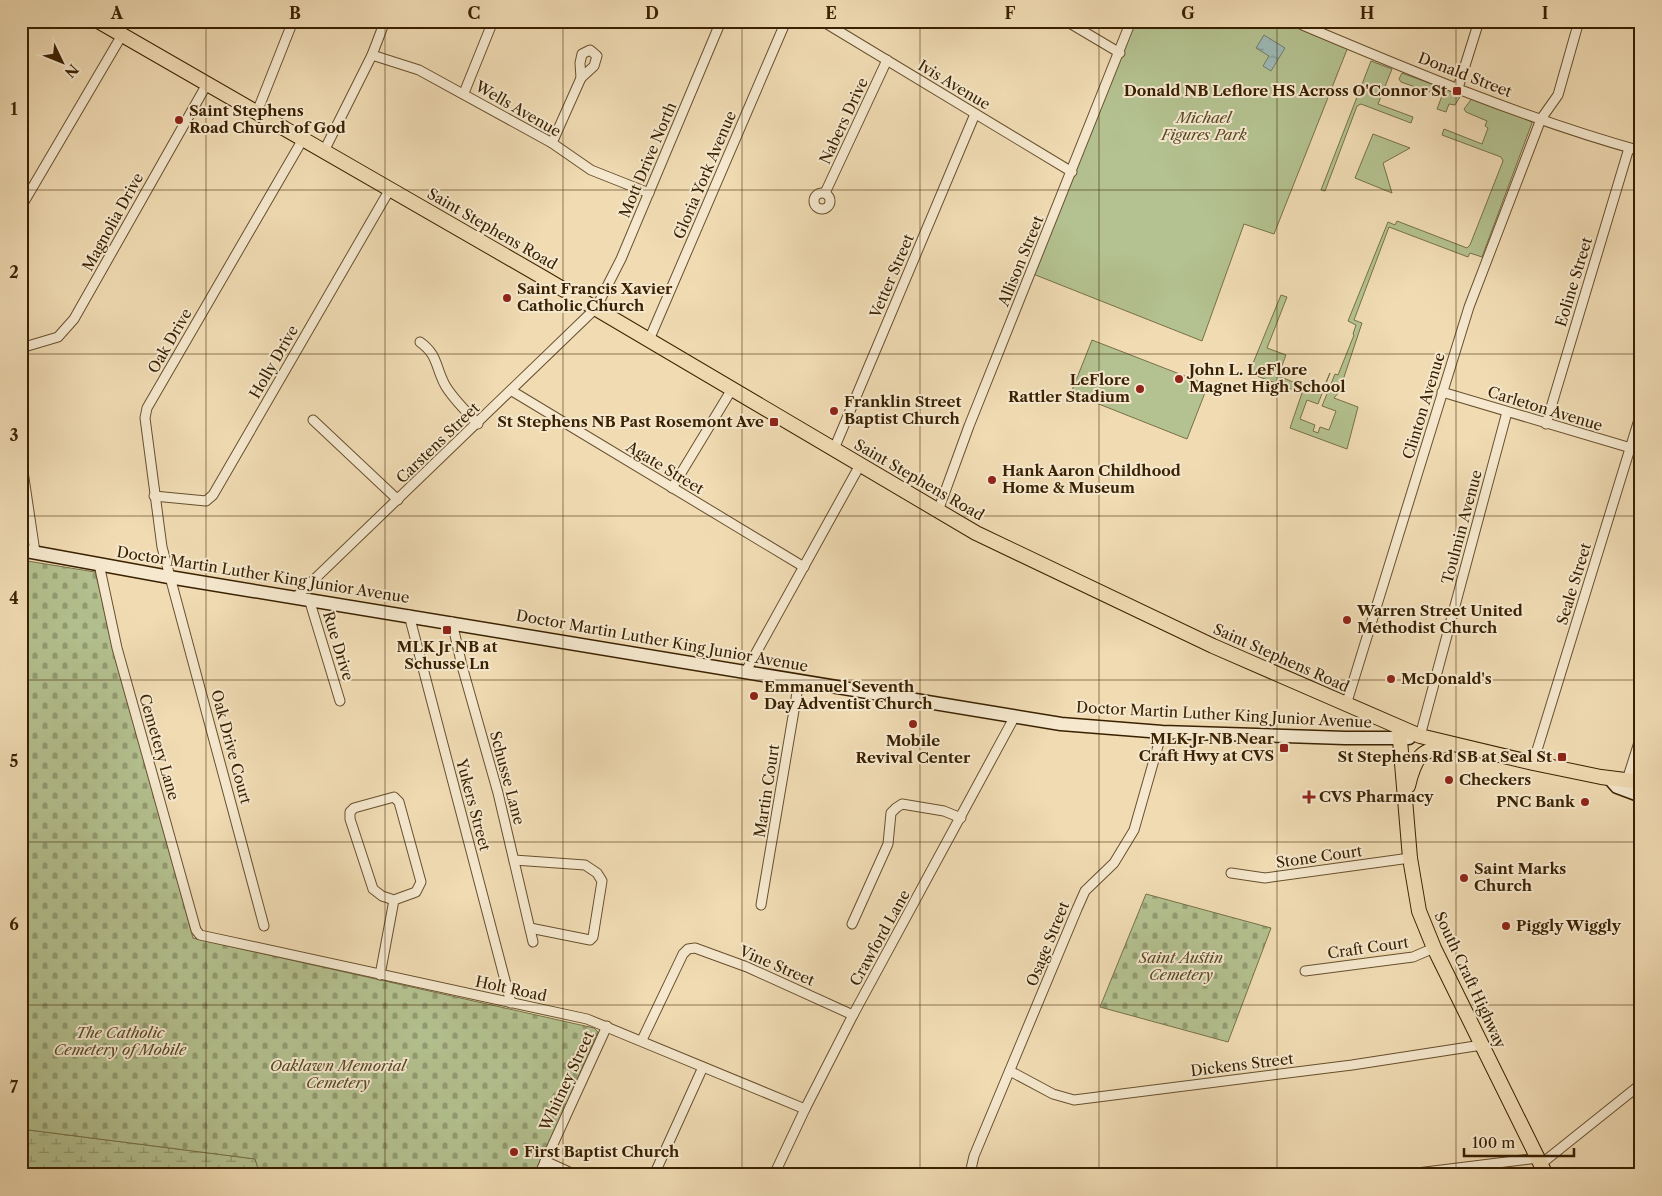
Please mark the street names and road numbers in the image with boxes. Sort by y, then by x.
street label: Donald Street [1416,48,1515,101]
street label: Ivis Avenue [915,56,994,114]
street label: Nabers Drive [815,75,872,167]
street label: Wells Avenue [471,76,564,141]
street label: Mott Drive North [615,99,681,220]
street label: Gloria York Avenue [669,108,740,242]
street label: Magnolia Drive [78,169,147,274]
street label: Saint Stephens Road [424,184,561,274]
street label: Allison Street [993,212,1048,310]
street label: Vetter Street [865,230,918,322]
street label: Eoline Street [1551,234,1596,329]
street label: Oak Drive [143,305,196,377]
street label: Holly Drive [245,322,302,402]
street label: Clinton Avenue [1398,350,1449,462]
street label: Carleton Avenue [1485,382,1605,435]
street label: Carstens Street [392,398,484,487]
street label: Saint Stephens Road [851,435,988,525]
street label: Agate Street [622,436,708,498]
street label: Toulmin Avenue [1437,468,1486,586]
street label: Seale Street [1552,540,1595,627]
street label: Doctor Martin Luther King Junior Avenue [115,542,411,607]
street label: Doctor Martin Luther King Junior Avenue [515,605,810,676]
street label: Rue Drive [319,609,358,683]
street label: Saint Stephens Road [1210,619,1352,696]
street label: Oak Drive Court [207,688,256,807]
street label: Cemetery Lane [135,691,184,802]
street label: Doctor Martin Luther King Junior Avenue [1076,697,1372,732]
street label: Schusse Lane [486,729,529,827]
street label: Martin Court [750,742,783,839]
street label: Yukers Street [452,756,495,854]
street label: Stone Court [1275,841,1364,872]
street label: Crawford Lane [845,886,914,989]
street label: Osage Street [1022,898,1073,989]
street label: South Craft Highway [1430,909,1511,1052]
street label: Craft Court [1326,932,1410,963]
street label: Vine Street [736,941,818,990]
street label: Holt Road [474,972,549,1005]
street label: Whitney Street [535,1027,598,1135]
street label: Dickens Street [1189,1049,1295,1080]

